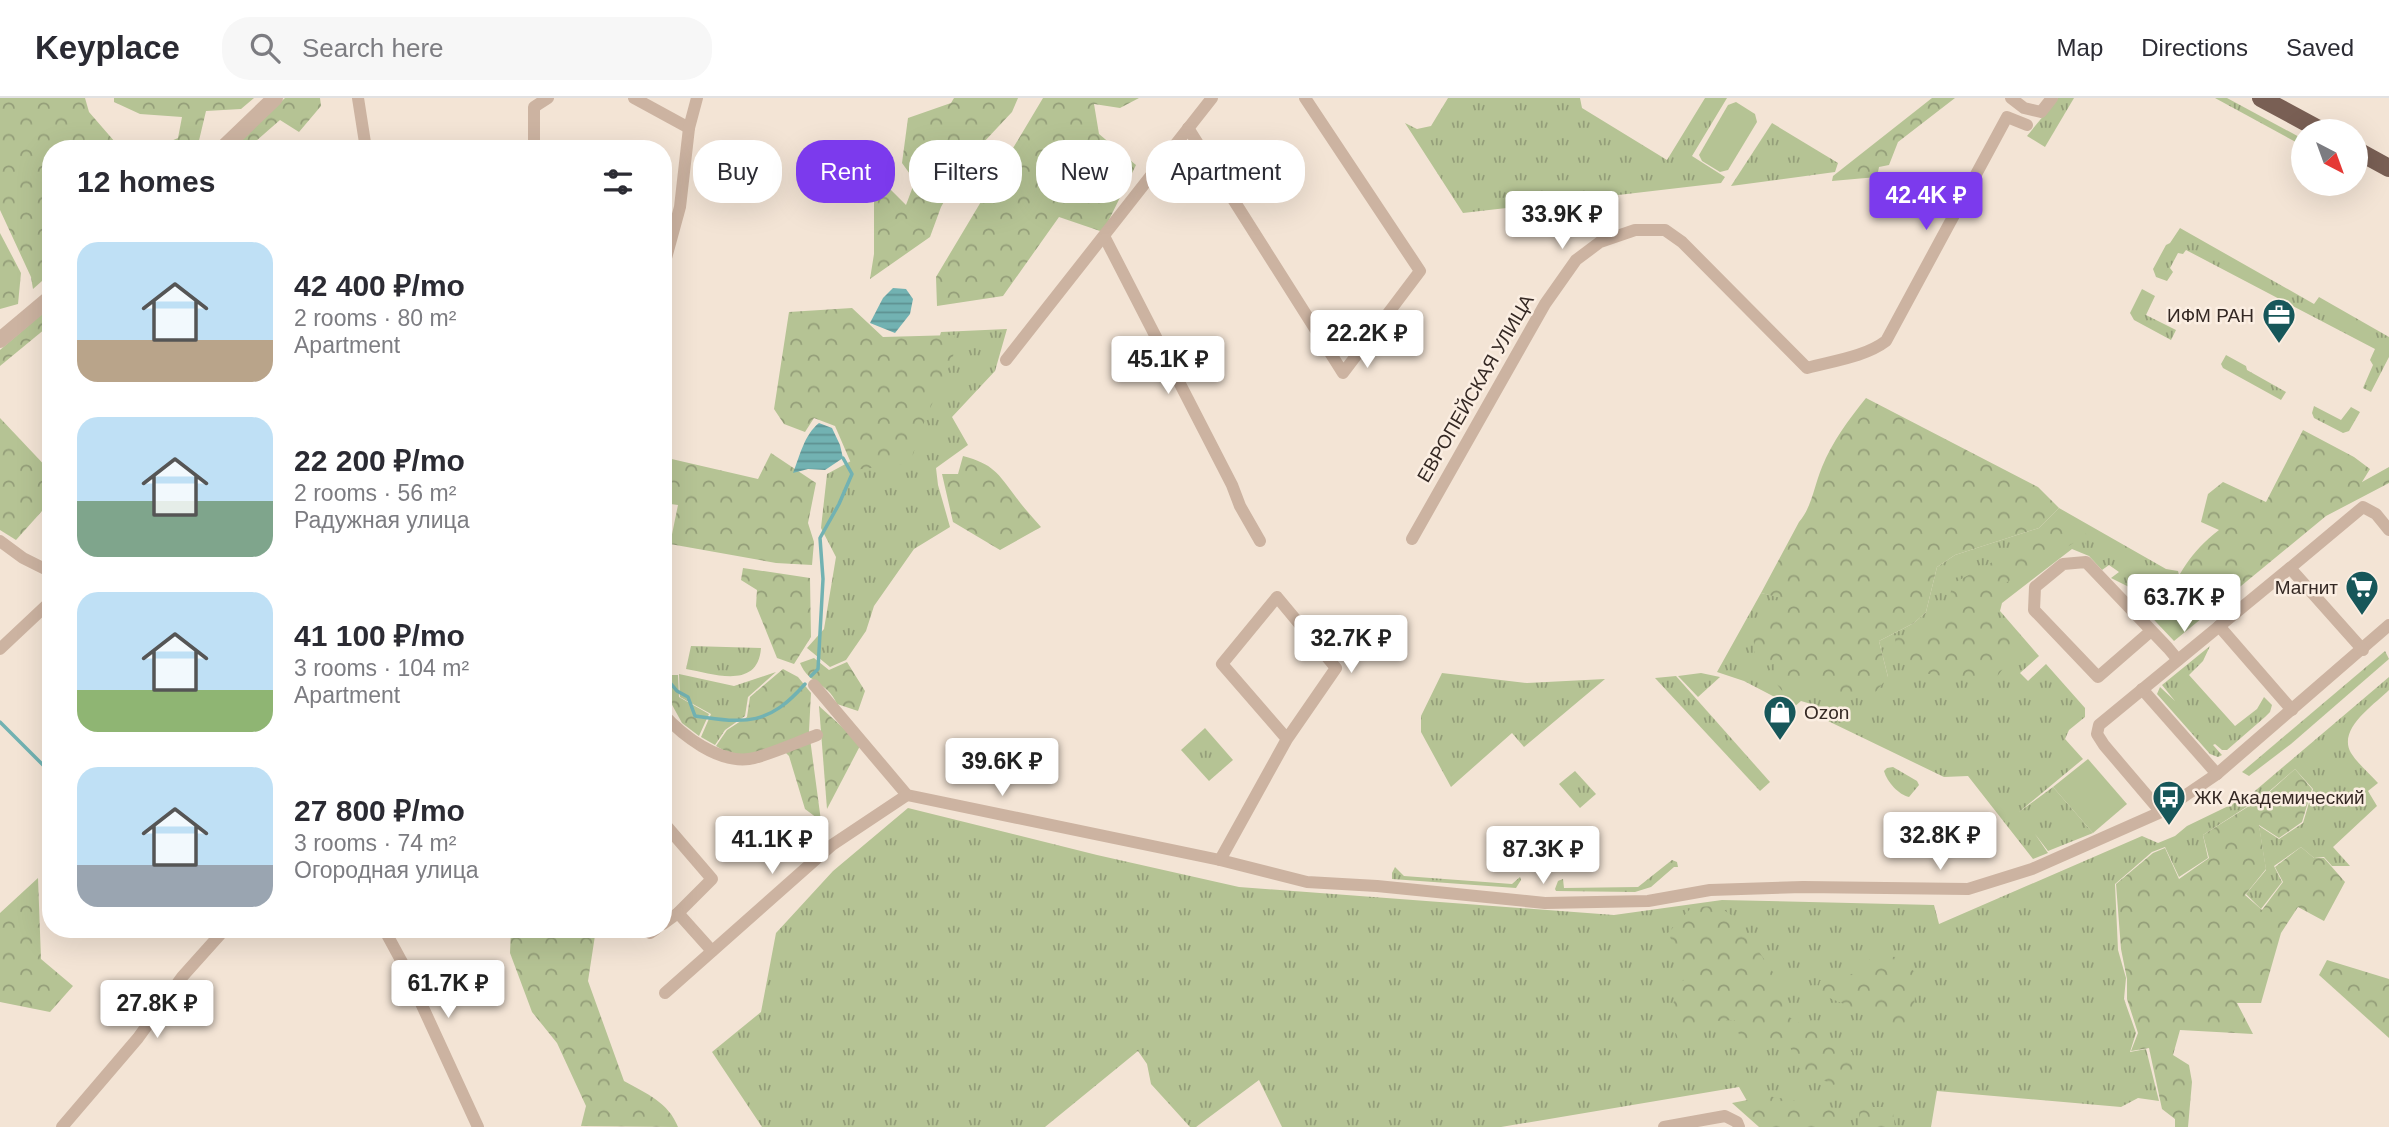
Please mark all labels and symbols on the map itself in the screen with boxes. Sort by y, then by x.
north arrow [2291,119,2368,196]
pin: 42.4K ₽ [1861,172,1991,232]
pin: 33.9K ₽ [1497,192,1627,251]
street label: ЕВРОПЕЙСКАЯ УЛИЦА [1413,290,1538,486]
office icon: ИФМ РАН [2260,296,2298,345]
place label: ИФМ РАН [2167,305,2254,326]
pin: 22.2K ₽ [1302,310,1432,370]
pin: 45.1K ₽ [1103,336,1233,396]
supermarket icon: Магнит [2343,568,2381,617]
pin: 63.7K ₽ [2119,574,2249,634]
place label: Магнит [2275,577,2338,598]
pin: 32.7K ₽ [1286,616,1416,675]
shop icon: Ozon [1761,693,1799,742]
place label: Ozon [1804,702,1849,723]
pin: 39.6K ₽ [937,738,1067,798]
bus stop icon: ЖК Академический [2150,778,2188,827]
place label: ЖК Академический [2194,787,2365,808]
pin: 32.8K ₽ [1875,812,2005,872]
pin: 41.1K ₽ [707,816,837,876]
pin: 87.3K ₽ [1478,826,1608,886]
pin: 61.7K ₽ [383,960,513,1020]
pin: 27.8K ₽ [92,981,222,1040]

